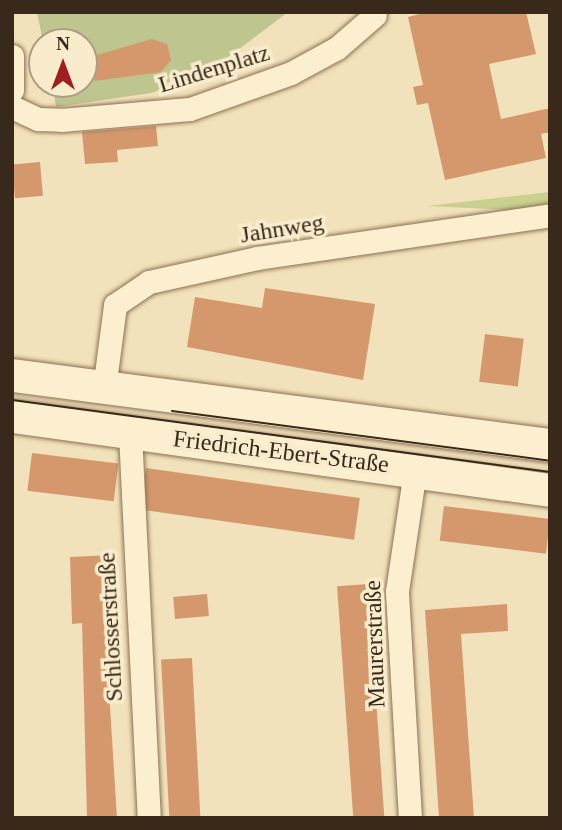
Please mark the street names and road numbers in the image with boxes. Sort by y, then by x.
street label: Lindenplatz [155,38,273,100]
street label: Jahnweg [238,208,326,250]
street label: Friedrich-Ebert-Straße [171,424,391,480]
street label: Schlosserstraße [93,552,129,702]
street label: Maurerstraße [358,580,392,708]

